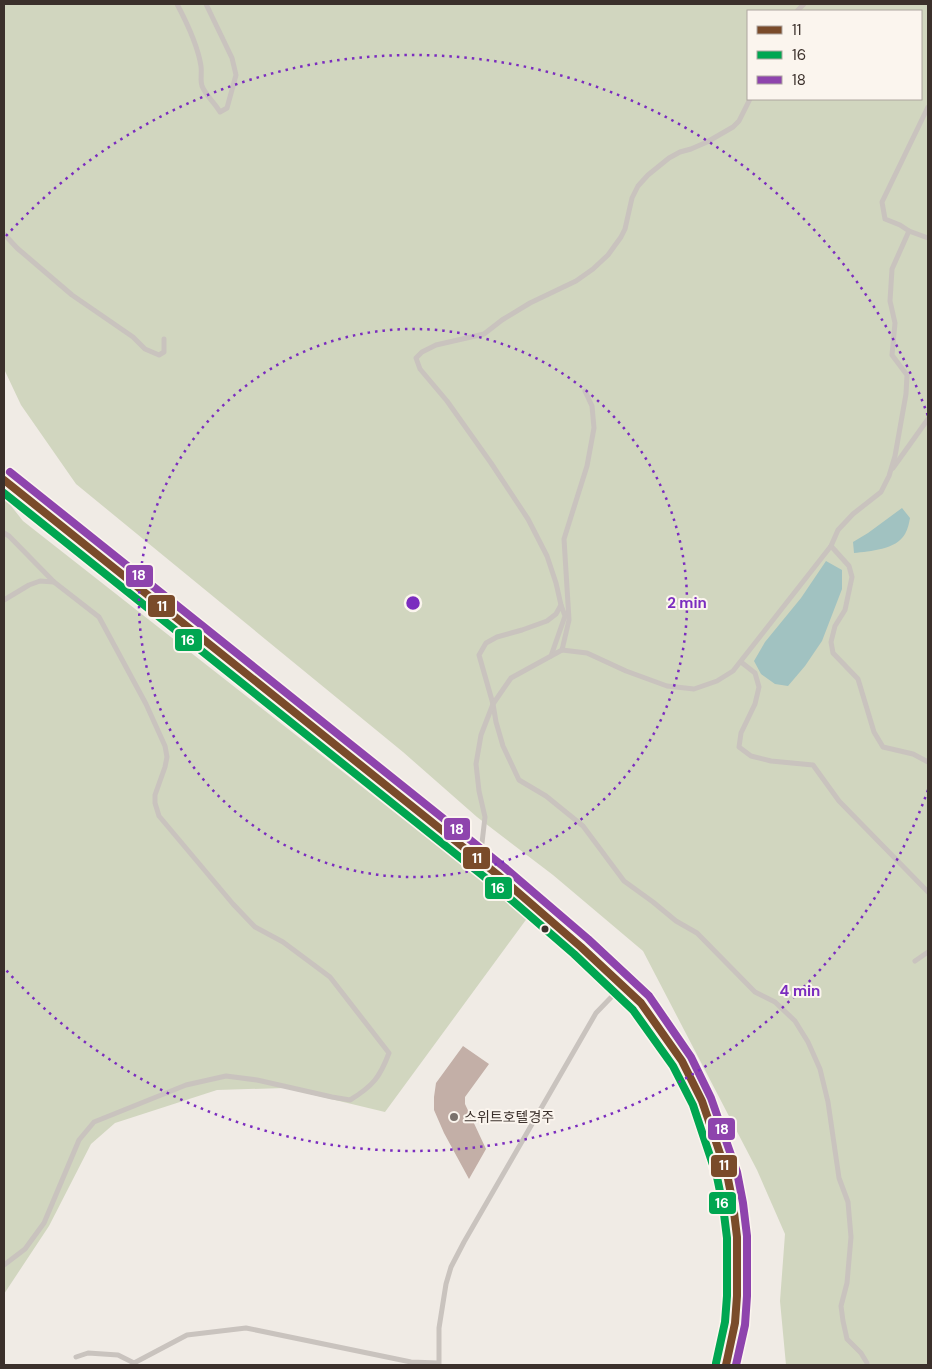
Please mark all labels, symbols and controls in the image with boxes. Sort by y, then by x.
legend [747,10,922,100]
text: 11 [792,20,801,40]
text: 16 [792,45,806,65]
text: 18 [792,70,806,90]
line badge: 18 [125,564,154,588]
text: 18 [132,566,146,584]
text: 2 min [667,593,707,613]
line badge: 11 [147,594,176,618]
centre of rings [404,594,422,612]
text: 11 [157,597,167,615]
line badge: 16 [174,628,203,652]
text: 16 [181,631,195,649]
line badge: 18 [443,817,471,841]
text: 18 [450,820,464,838]
line badge: 11 [462,846,491,870]
text: 11 [472,849,482,867]
line badge: 16 [484,876,513,900]
text: 16 [491,879,505,897]
unlabelled marker [540,924,550,934]
text: 4 min [780,981,820,1001]
place label: 스위트호텔경주 [464,1108,554,1126]
marker: 스위트호텔경주 [448,1111,460,1123]
line badge: 18 [707,1117,736,1141]
text: 18 [715,1120,729,1138]
line badge: 11 [710,1154,738,1178]
text: 11 [719,1156,729,1174]
line badge: 16 [708,1191,737,1215]
text: 16 [715,1194,729,1212]

